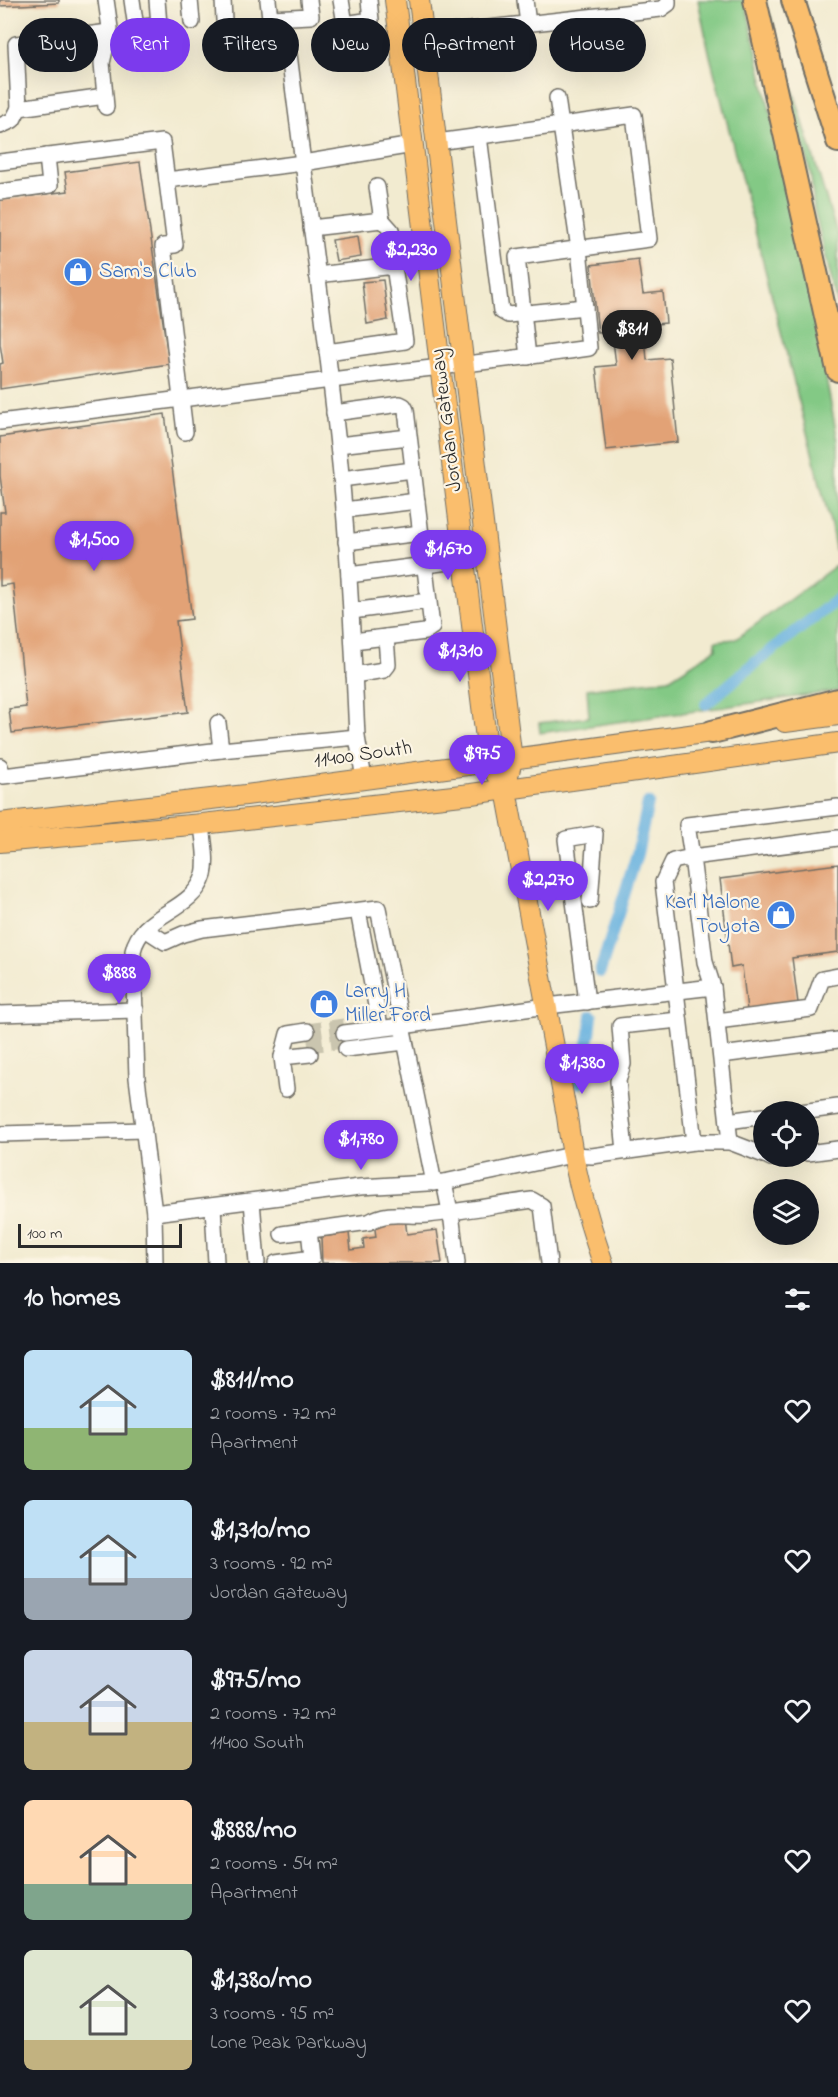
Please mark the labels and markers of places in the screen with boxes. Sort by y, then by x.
pin: $2,230 [362,231,460,282]
shop icon: Sam's Club [62,256,94,288]
place label: Sam's Club [99,257,196,287]
pin: $811 [596,310,668,361]
pin: $1,500 [45,521,143,572]
pin: $1,670 [399,530,497,581]
pin: $1,310 [411,632,509,683]
pin: $975 [446,735,518,786]
pin: $2,270 [499,861,597,912]
place label: Karl Malone Toyota [665,888,761,944]
shop icon: Karl Malone Toyota [765,899,797,931]
pin: $888 [83,954,155,1005]
place label: Larry H Miller Ford [345,977,431,1031]
shop icon: Larry H Miller Ford [308,988,340,1020]
pin: $1,380 [533,1044,631,1095]
pin: $1,780 [312,1120,410,1171]

